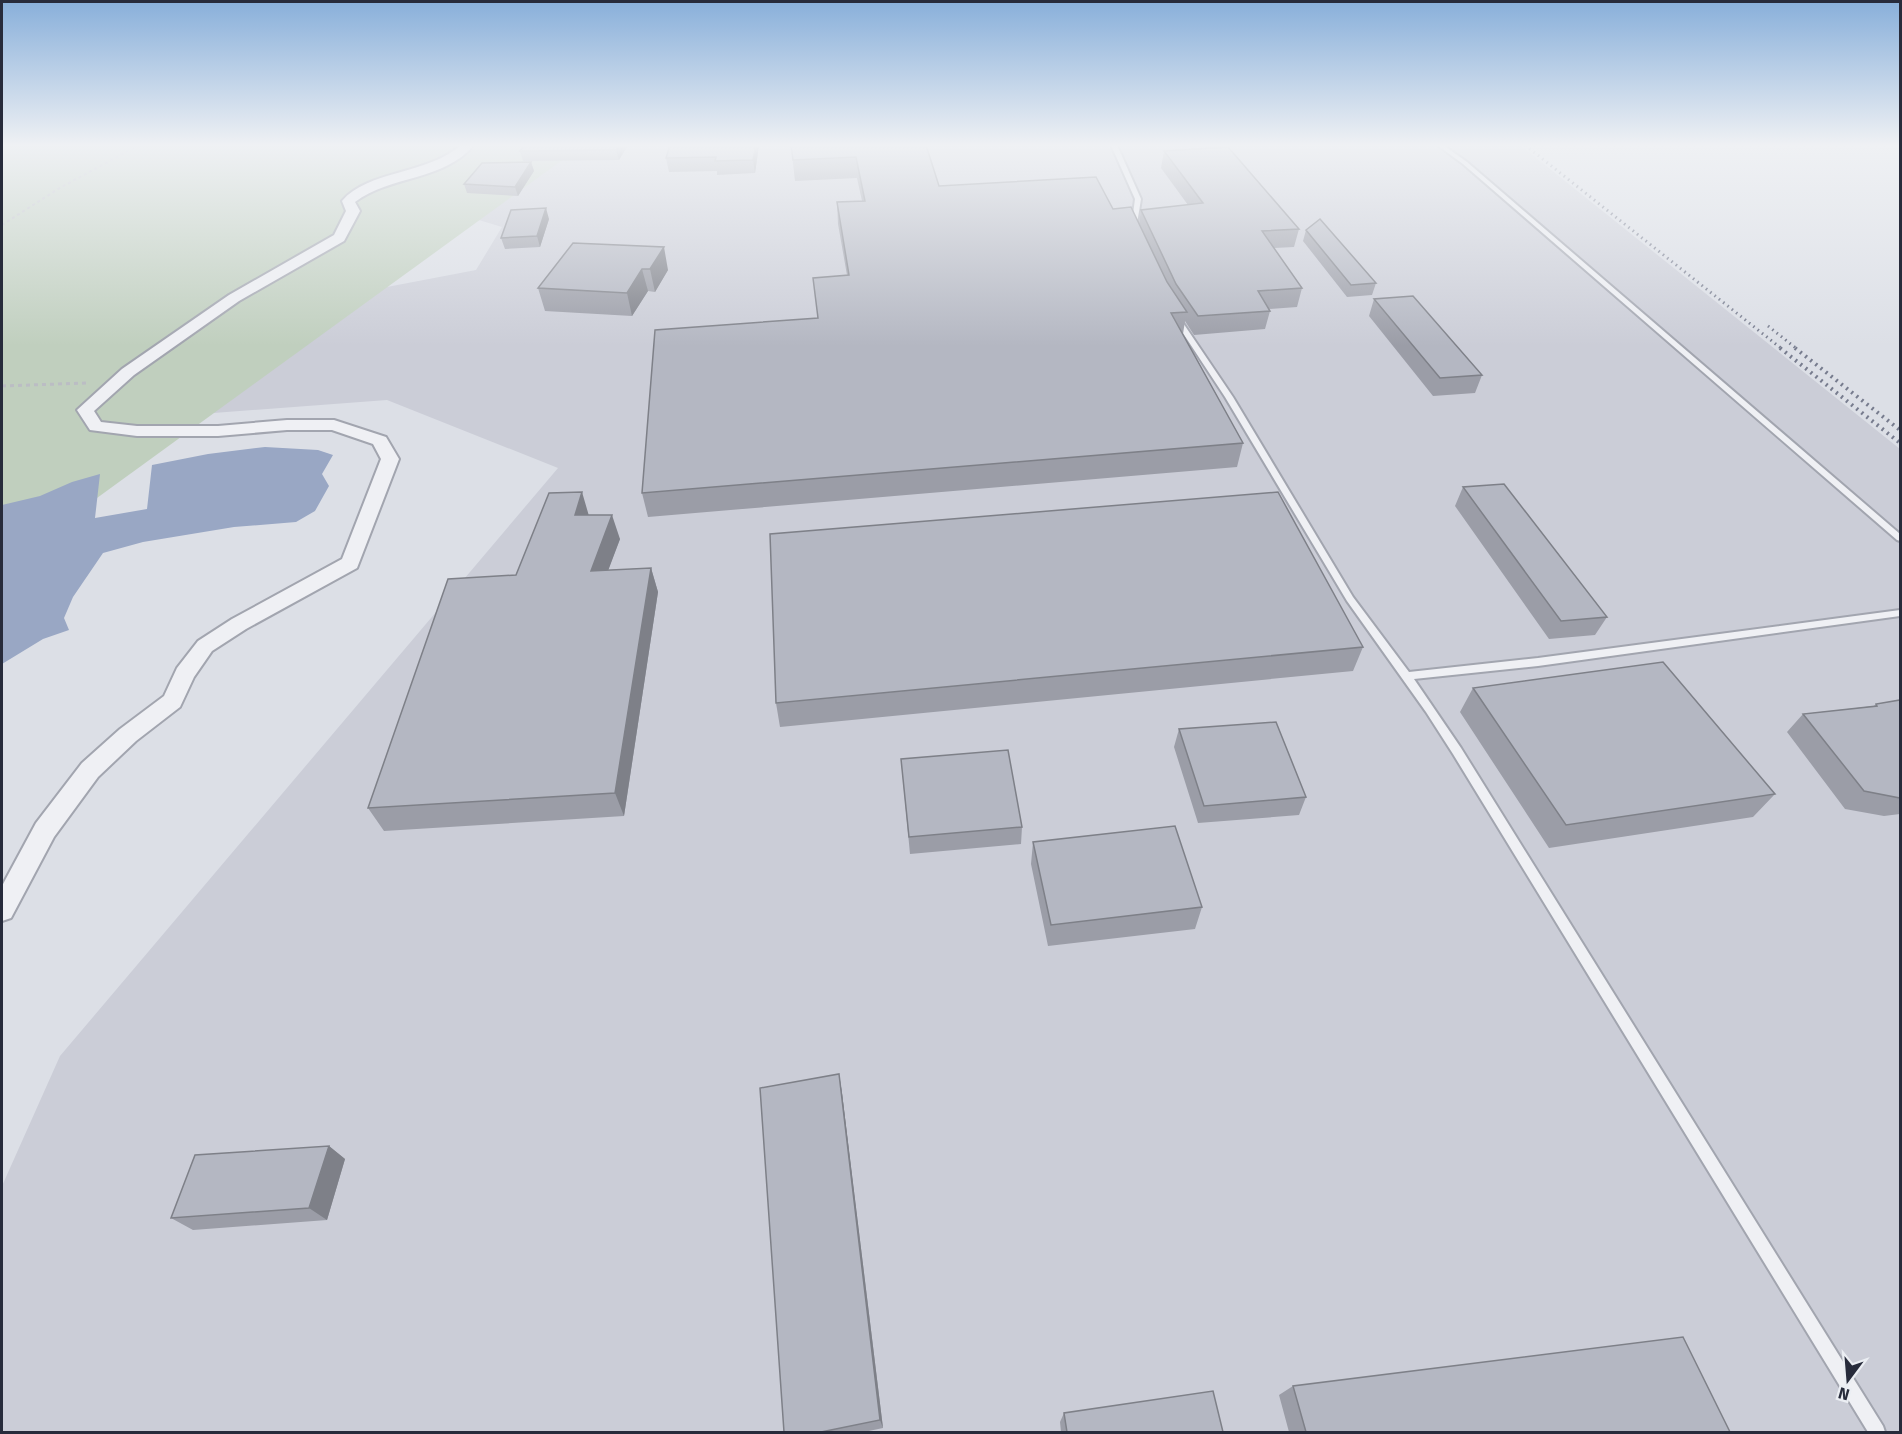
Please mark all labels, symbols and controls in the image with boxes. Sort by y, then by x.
north arrow [1818,1350,1878,1410]
text: N [1836,1383,1852,1405]

